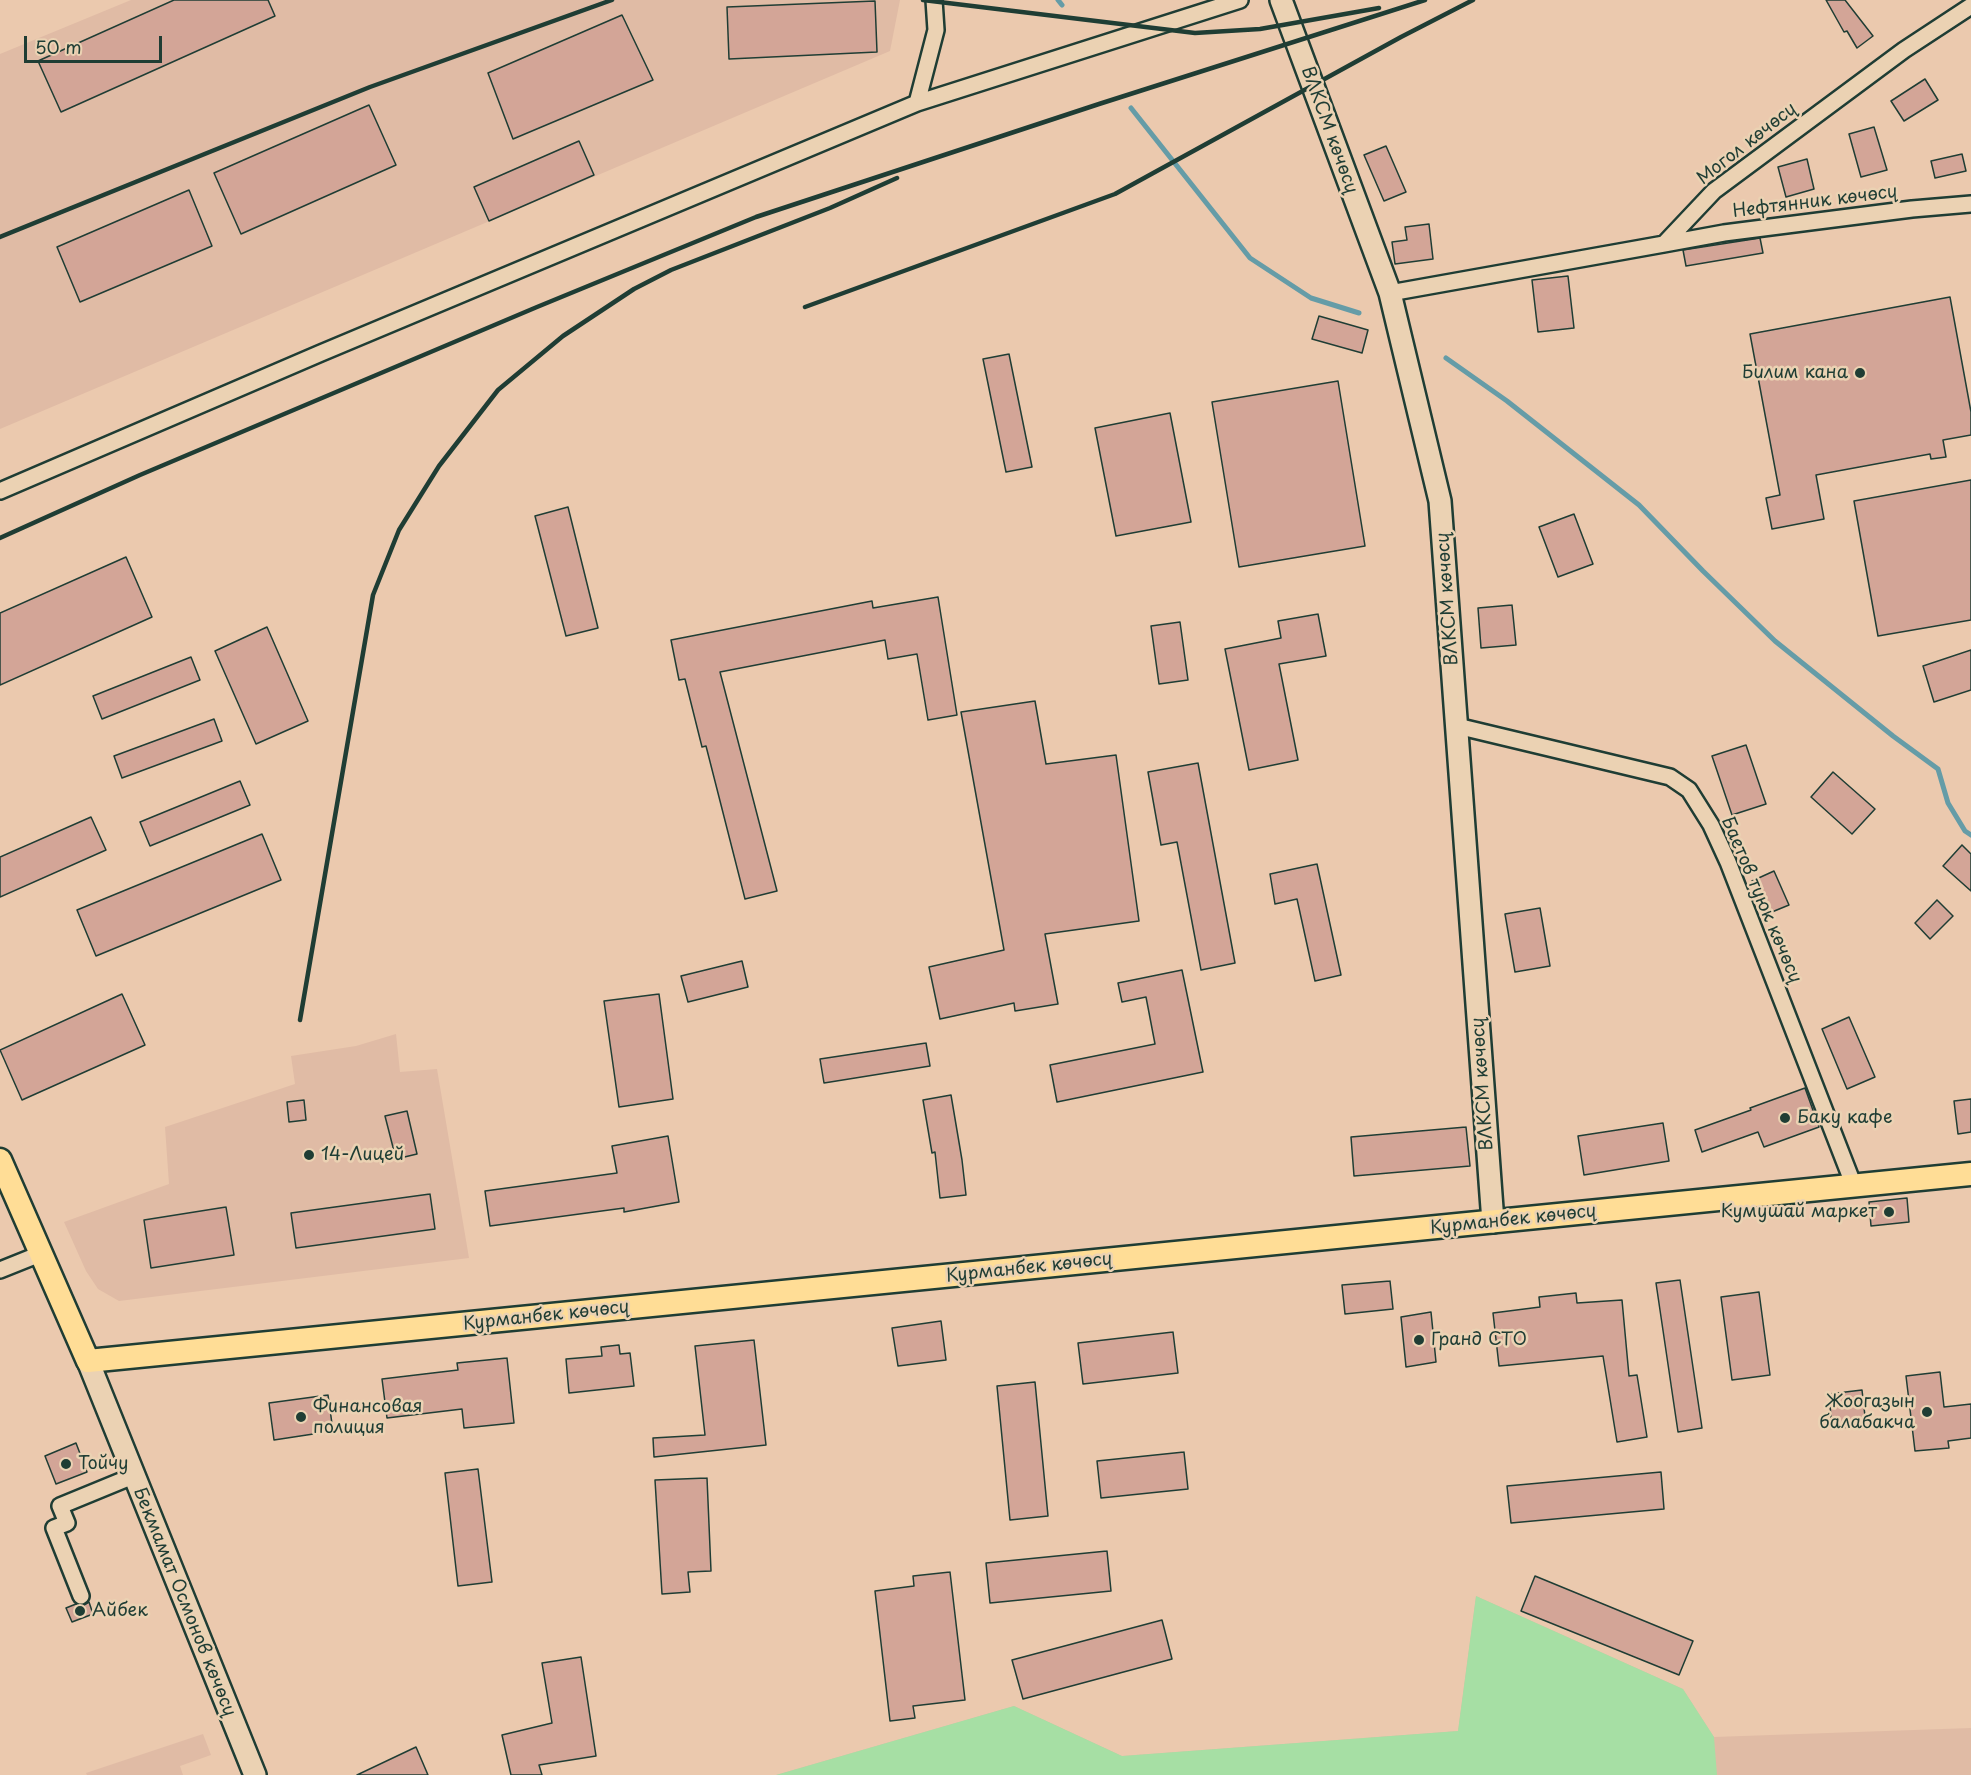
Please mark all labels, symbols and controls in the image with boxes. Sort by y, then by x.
scale bar [27,24,165,62]
text: 50 m [35,33,82,60]
street label: ВЛКСМ көчөсү [1296,64,1362,196]
street label: Могол көчөсү [1693,98,1801,190]
street label: Нефтянник көчөсү [1731,181,1899,223]
place label: Билим кана [1742,362,1848,384]
marker: Билим кана [1853,366,1867,380]
street label: ВЛКСМ көчөсү [1433,532,1463,666]
street label: Баетов туюк көчөсү [1716,814,1806,986]
street label: ВЛКСМ көчөсү [1468,1017,1498,1151]
place label: Баку кафе [1797,1107,1892,1129]
marker: Баку кафе [1778,1111,1792,1125]
place label: 14-Лицей [321,1144,404,1166]
marker: 14-Лицей [302,1148,316,1162]
street label: Курманбек көчөсү [1429,1201,1597,1239]
place label: Кумушай маркет [1721,1201,1877,1223]
marker: Кумушай маркет [1882,1205,1896,1219]
street label: Курманбек көчөсү [945,1249,1113,1287]
street label: Курманбек көчөсү [462,1297,630,1335]
place label: Гранд СТО [1431,1329,1527,1351]
marker: Гранд СТО [1412,1333,1426,1347]
place label: Жоогазын балабакча [1819,1391,1915,1434]
place label: Финансовая полиция [313,1396,423,1438]
marker: Жоогазын балабакча [1920,1405,1934,1419]
marker: Финансовая полиция [294,1410,308,1424]
place label: Тойчу [78,1453,128,1475]
marker: Тойчу [59,1457,73,1471]
street label: Бекмамат Осмонов көчөсү [128,1484,240,1720]
place label: Айбек [92,1600,148,1622]
marker: Айбек [73,1604,87,1618]

